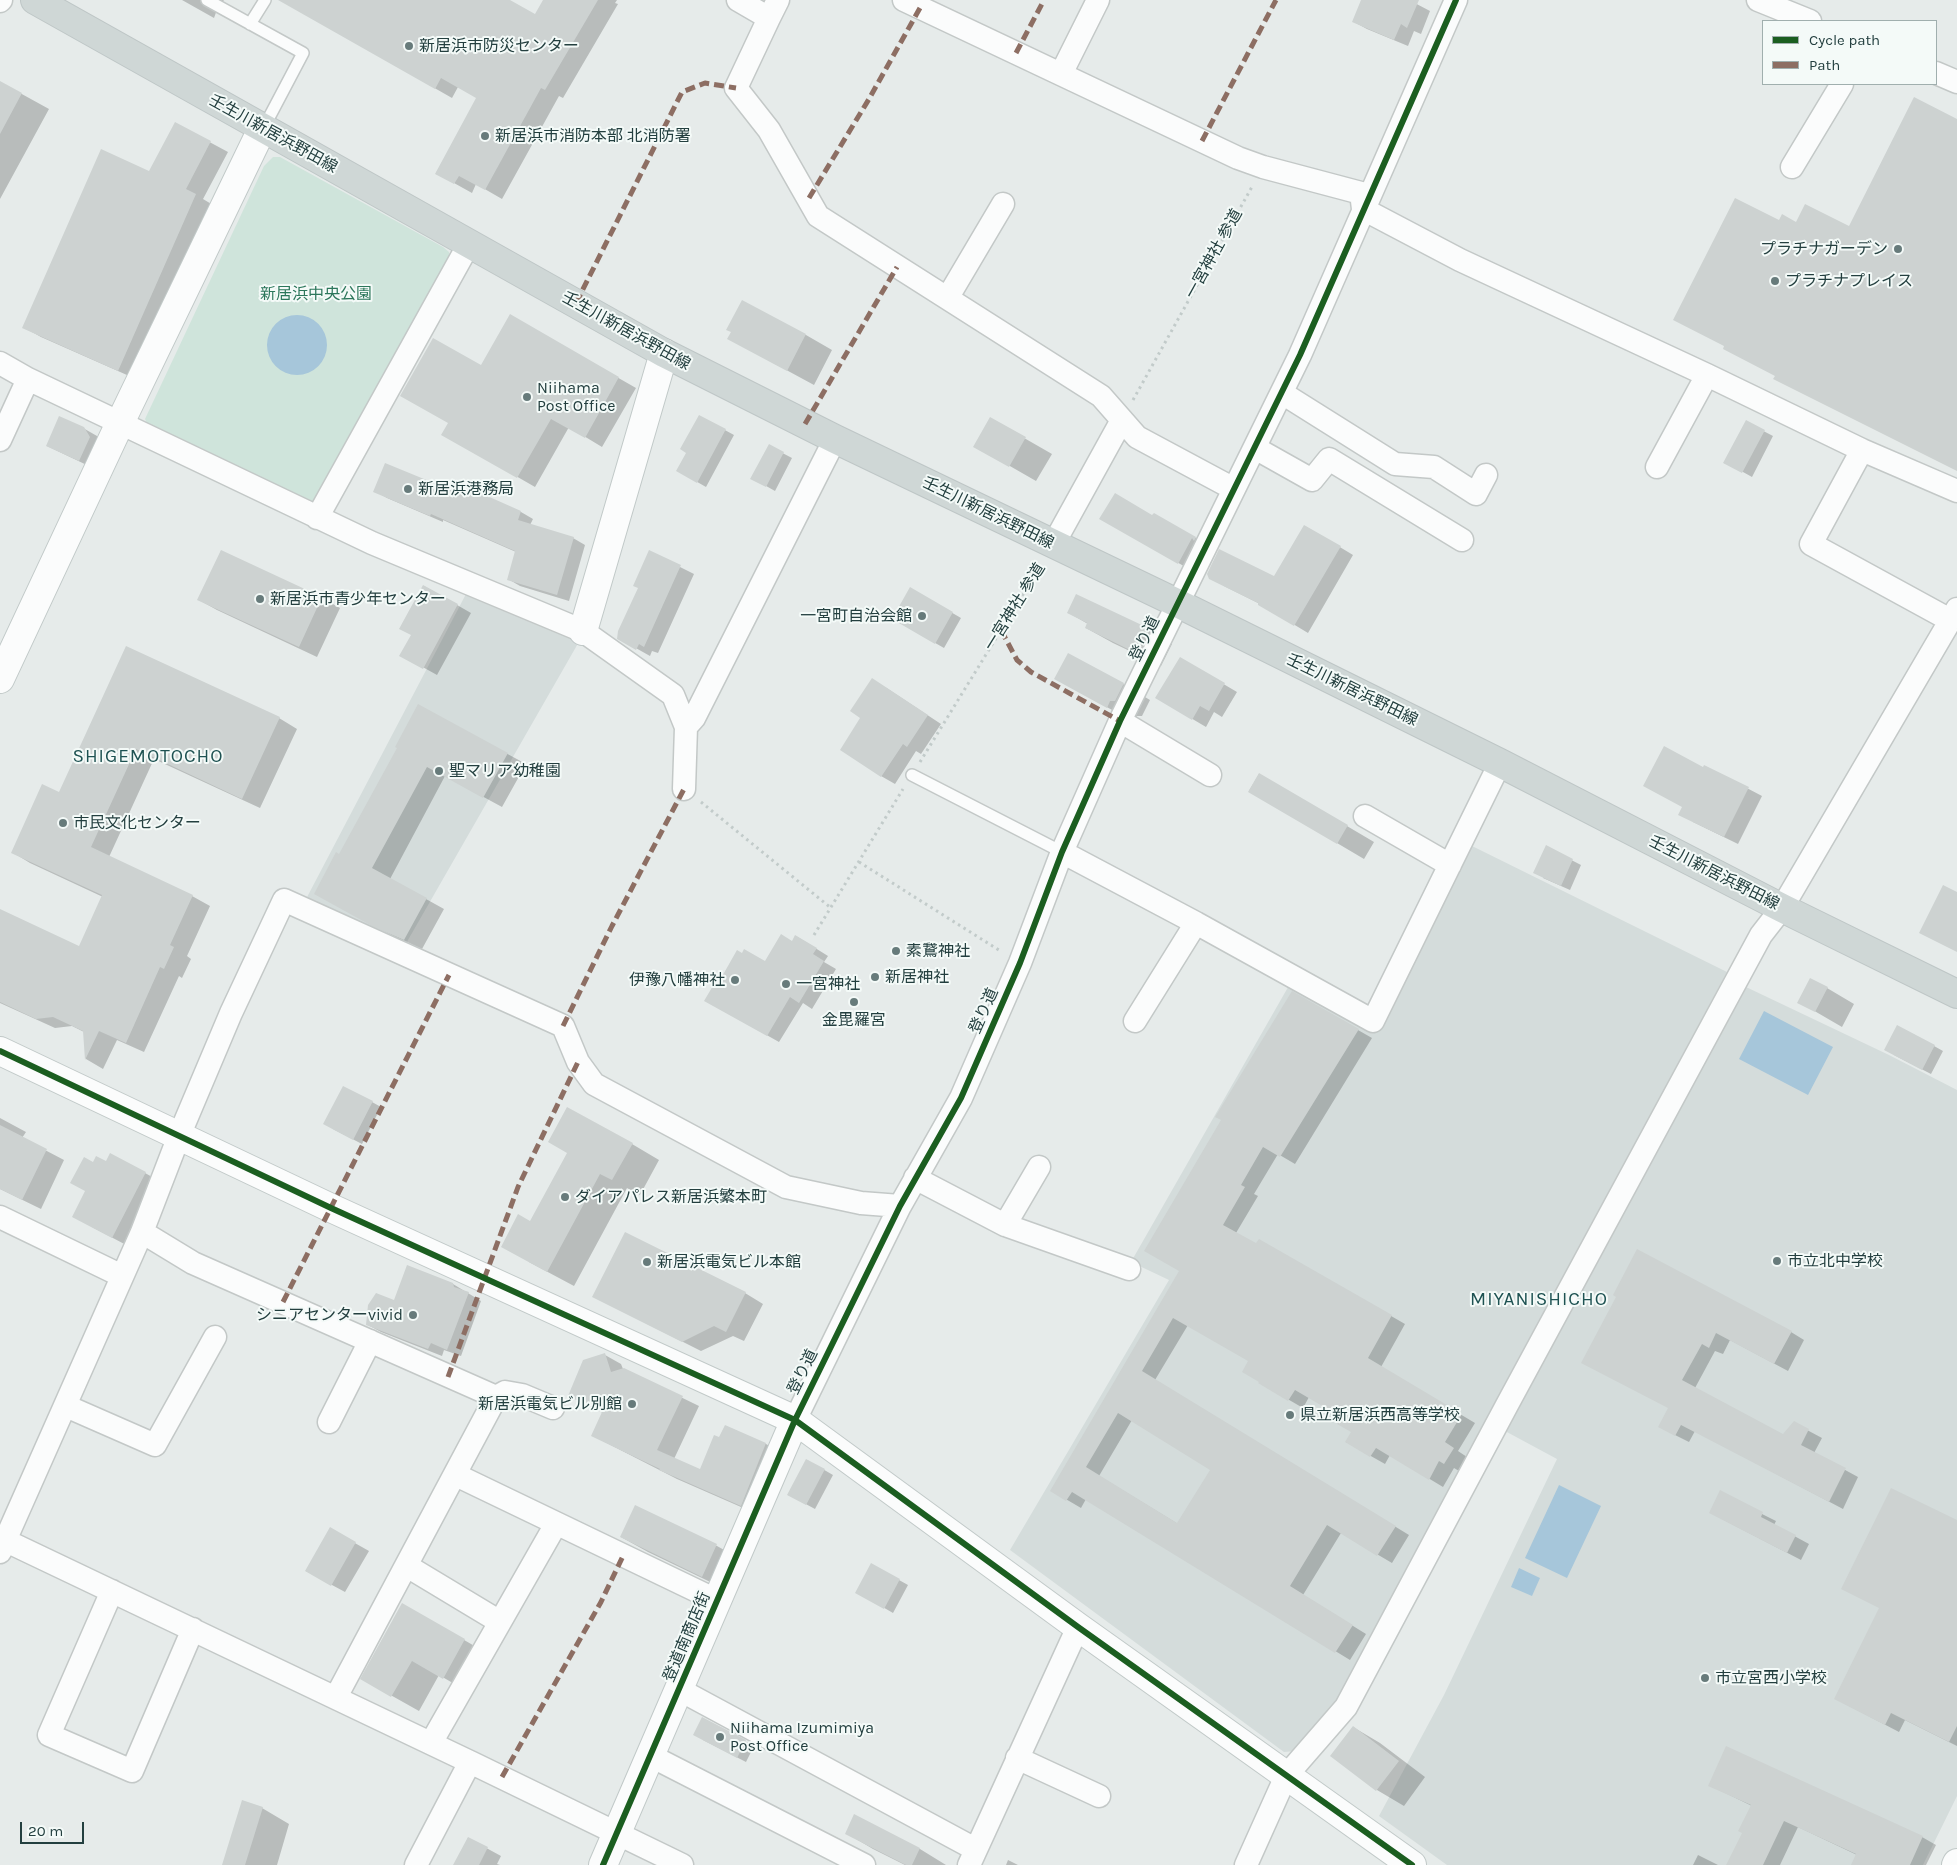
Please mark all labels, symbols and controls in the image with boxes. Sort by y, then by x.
legend [1762,20,1937,85]
text: Cycle path [1809,31,1880,49]
place label: 新居浜市防災センター [419,36,579,56]
marker: 新居浜市防災センター [403,40,415,52]
text: Path [1809,56,1840,74]
street label: 壬生川新居浜野田線 [205,91,341,177]
place label: 新居浜市消防本部 北消防署 [495,126,691,146]
marker: 新居浜市消防本部 北消防署 [479,130,491,142]
street label: 一宮神社 参道 [1181,206,1247,302]
place label: プラチナガーデン [1760,239,1888,259]
marker: プラチナガーデン [1892,243,1904,255]
place label: プラチナプレイス [1785,271,1913,291]
marker: プラチナプレイス [1769,275,1781,287]
park label: 新居浜中央公園 [260,284,372,304]
street label: 壬生川新居浜野田線 [558,288,694,374]
place label: Niihama Post Office [537,378,615,416]
marker: Niihama Post Office [521,391,533,403]
street label: 壬生川新居浜野田線 [919,473,1057,553]
place label: 新居浜港務局 [418,479,514,499]
marker: 新居浜港務局 [402,483,414,495]
street label: 一宮神社 参道 [980,560,1050,654]
place label: 新居浜市青少年センター [270,589,446,609]
marker: 新居浜市青少年センター [254,593,266,605]
place label: 一宮町自治会館 [800,606,912,626]
marker: 一宮町自治会館 [916,610,928,622]
street label: 登り道 [1126,613,1164,665]
street label: 壬生川新居浜野田線 [1283,650,1421,730]
district label: SHIGEMOTOCHO [71,746,225,768]
place label: 聖マリア幼稚園 [449,761,561,781]
marker: 聖マリア幼稚園 [433,765,445,777]
place label: 市民文化センター [73,813,201,833]
marker: 市民文化センター [57,817,69,829]
street label: 壬生川新居浜野田線 [1645,832,1783,914]
place label: 素鵞神社 [906,941,970,961]
marker: 素鵞神社 [890,945,902,957]
place label: 新居神社 [885,967,949,987]
place label: 伊豫八幡神社 [629,970,725,990]
marker: 新居神社 [869,971,881,983]
marker: 伊豫八幡神社 [729,974,741,986]
place label: 一宮神社 [796,974,860,994]
marker: 一宮神社 [780,978,792,990]
street label: 登り道 [965,985,1003,1037]
marker: 金毘羅宮 [848,996,860,1008]
place label: 金毘羅宮 [822,1010,886,1030]
place label: ダイアパレス新居浜繁本町 [575,1187,767,1207]
marker: ダイアパレス新居浜繁本町 [559,1191,571,1203]
place label: 市立北中学校 [1787,1251,1883,1271]
place label: 新居浜電気ビル本館 [657,1252,801,1272]
marker: 市立北中学校 [1771,1255,1783,1267]
marker: 新居浜電気ビル本館 [641,1256,653,1268]
district label: MIYANISHICHO [1469,1289,1609,1311]
place label: シニアセンターvivid [256,1305,403,1325]
marker: シニアセンターvivid [407,1309,419,1321]
street label: 登り道 [784,1346,822,1398]
place label: 新居浜電気ビル別館 [478,1394,622,1414]
marker: 新居浜電気ビル別館 [626,1398,638,1410]
place label: 県立新居浜西高等学校 [1300,1405,1460,1425]
marker: 県立新居浜西高等学校 [1284,1409,1296,1421]
street label: 登道南商店街 [659,1589,715,1685]
place label: 市立宮西小学校 [1715,1668,1827,1688]
marker: 市立宮西小学校 [1699,1672,1711,1684]
place label: Niihama Izumimiya Post Office [730,1718,874,1756]
marker: Niihama Izumimiya Post Office [714,1731,726,1743]
scale bar [22,1812,86,1844]
text: 20 m [28,1822,63,1840]

